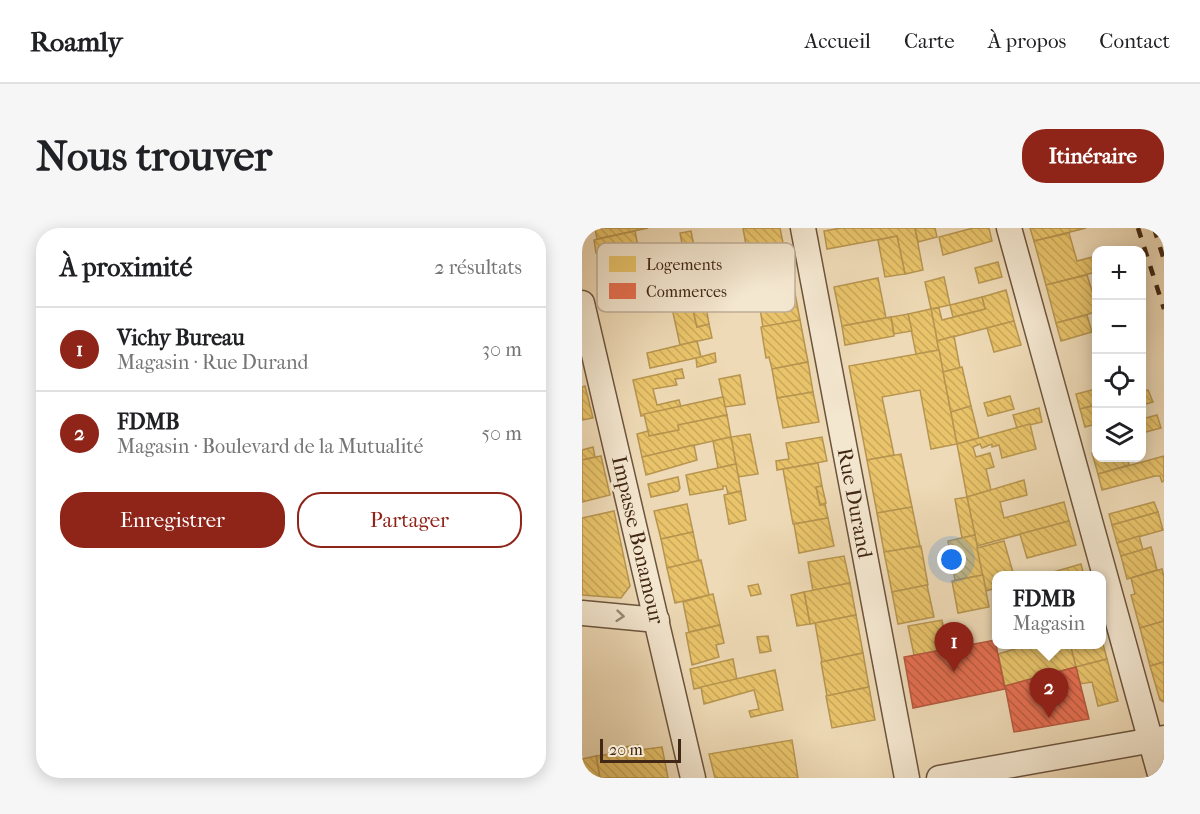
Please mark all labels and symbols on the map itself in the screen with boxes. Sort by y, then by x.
legend [597,243,795,312]
text: Logements [646,255,722,274]
text: Commerces [646,282,727,301]
street label: Rue Durand [833,446,878,561]
street label: Impasse Bonamour [607,454,669,626]
your location [937,545,966,574]
one-way arrow [615,609,624,622]
pin: 1 [934,622,974,672]
pin: 2 [1030,668,1068,718]
scale bar [600,736,681,764]

